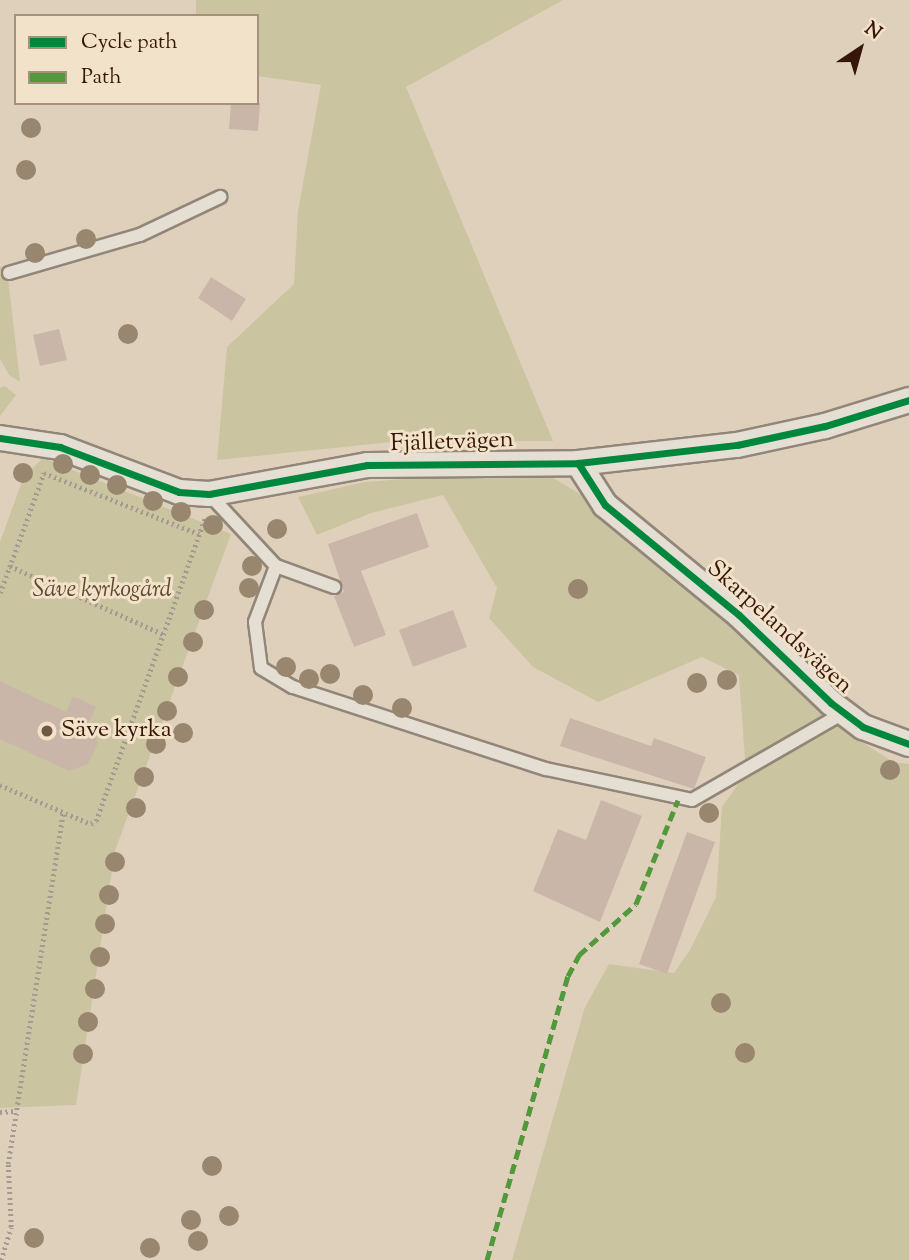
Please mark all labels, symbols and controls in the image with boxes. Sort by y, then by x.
legend [14,14,259,105]
north arrow [825,14,895,84]
text: N [859,16,887,47]
text: Cycle path [81,28,178,58]
text: Path [81,63,122,93]
street label: Fjälletvägen [390,426,514,460]
street label: Skarpelandsvägen [700,555,858,701]
park label: Säve kyrkogård [32,577,172,605]
place label: Säve kyrka [61,717,172,745]
marker: Säve kyrka [39,723,55,739]

